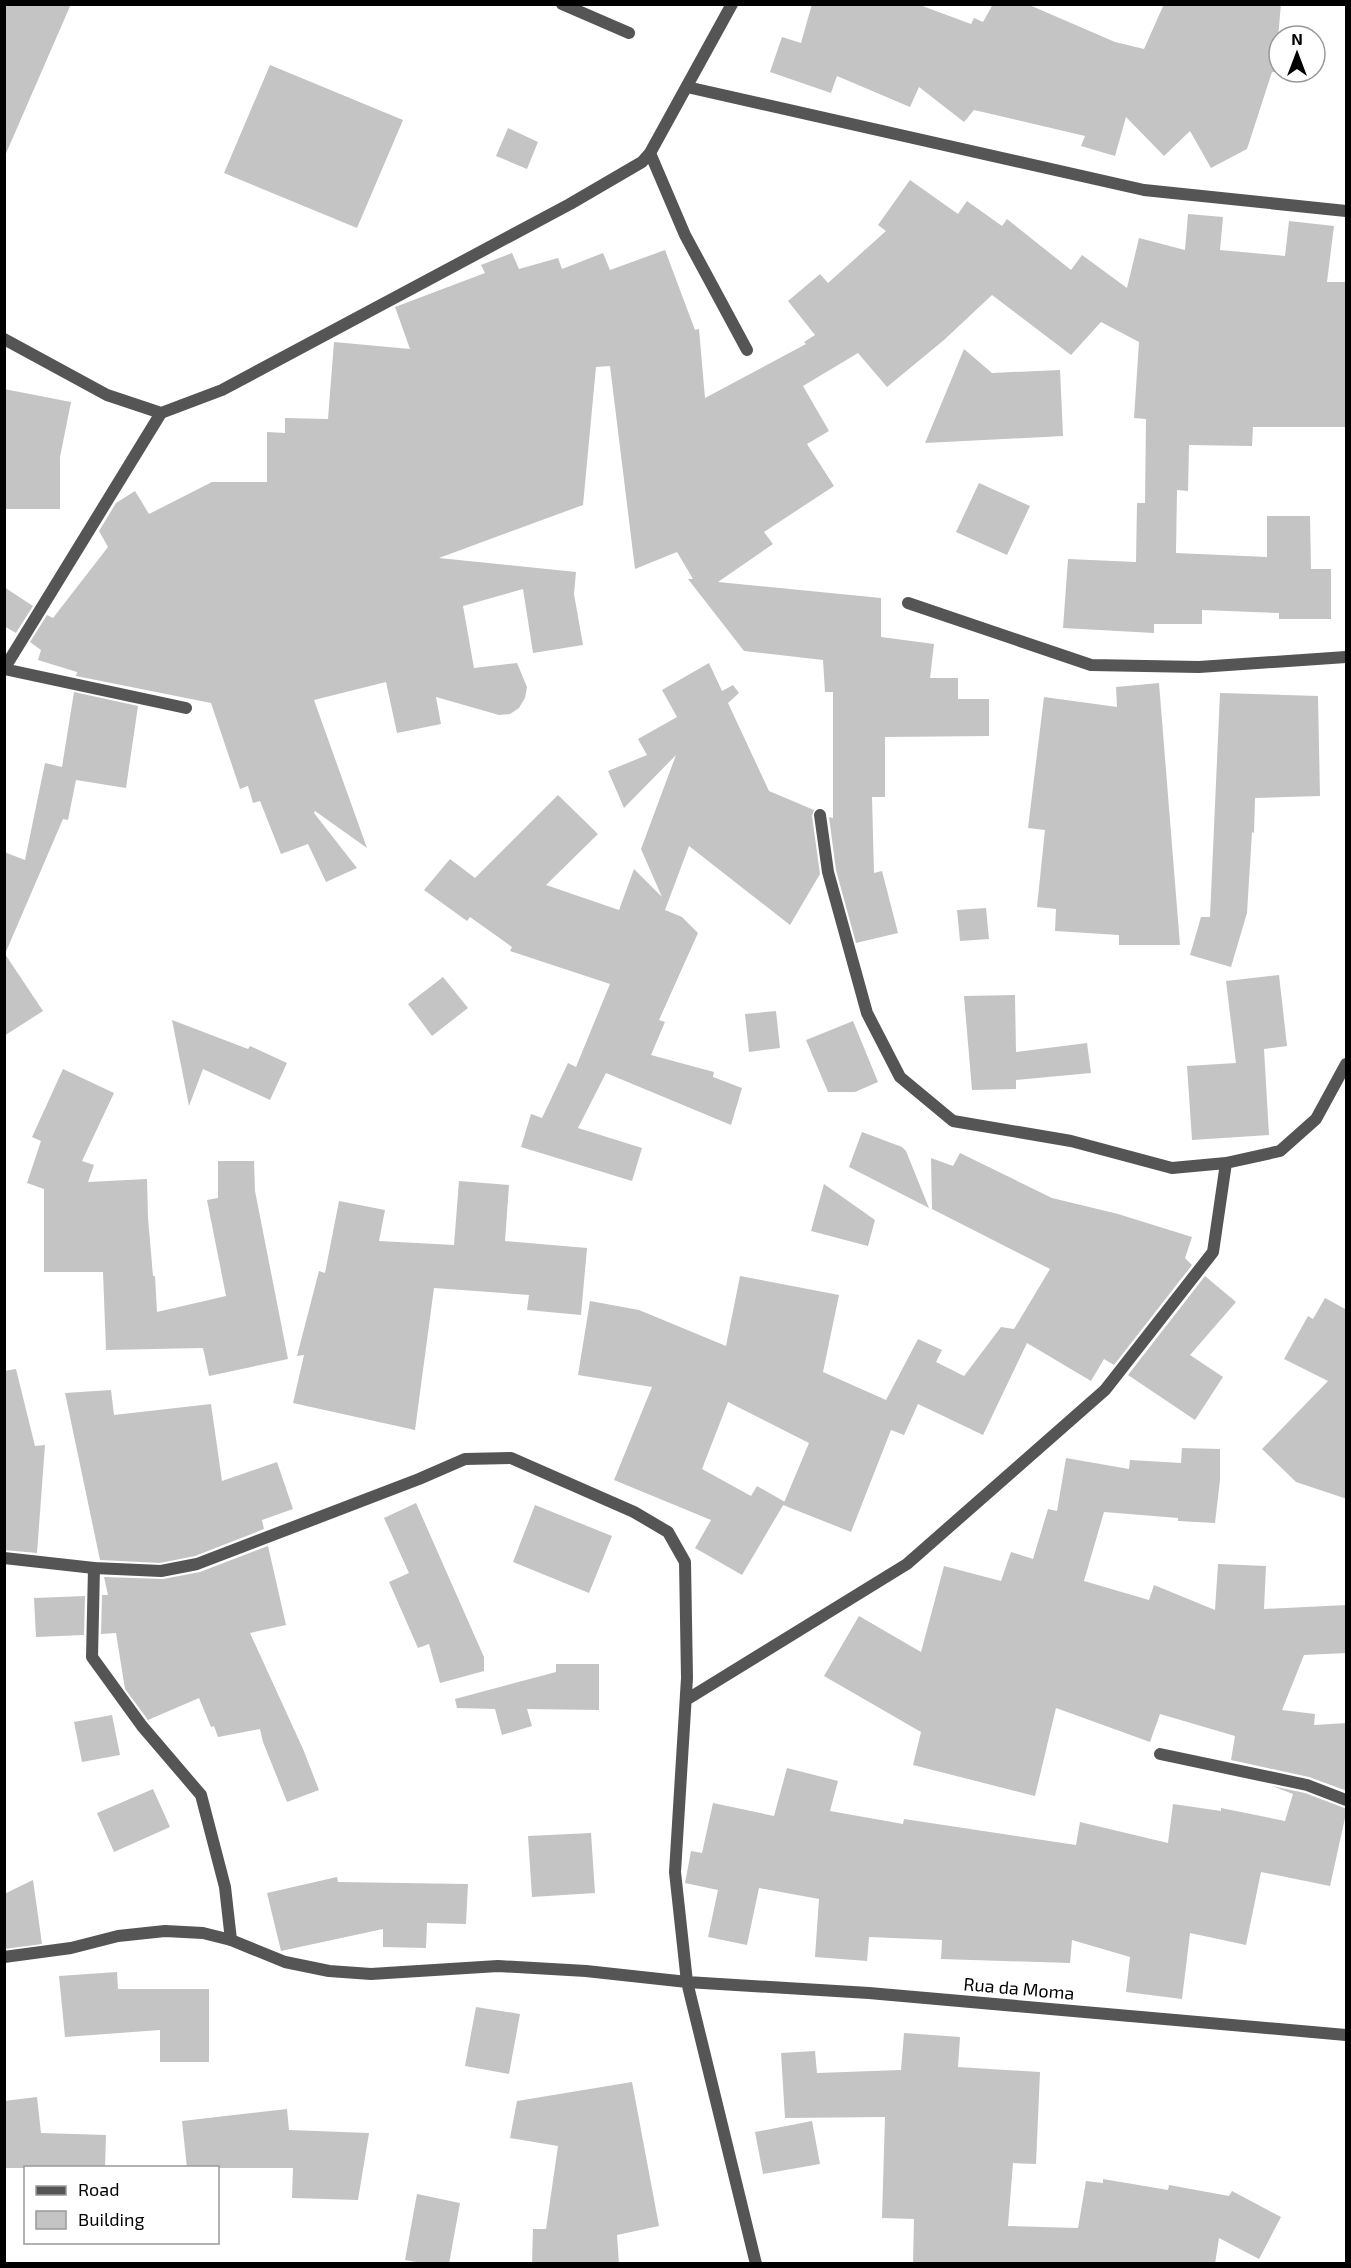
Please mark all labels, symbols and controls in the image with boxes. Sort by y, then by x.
north arrow [1267,24,1327,84]
text: N [1291,29,1303,48]
street label: Rua da Moma [963,1972,1075,2004]
legend [24,2166,219,2244]
text: Road [78,2178,119,2200]
text: Building [78,2208,145,2230]

